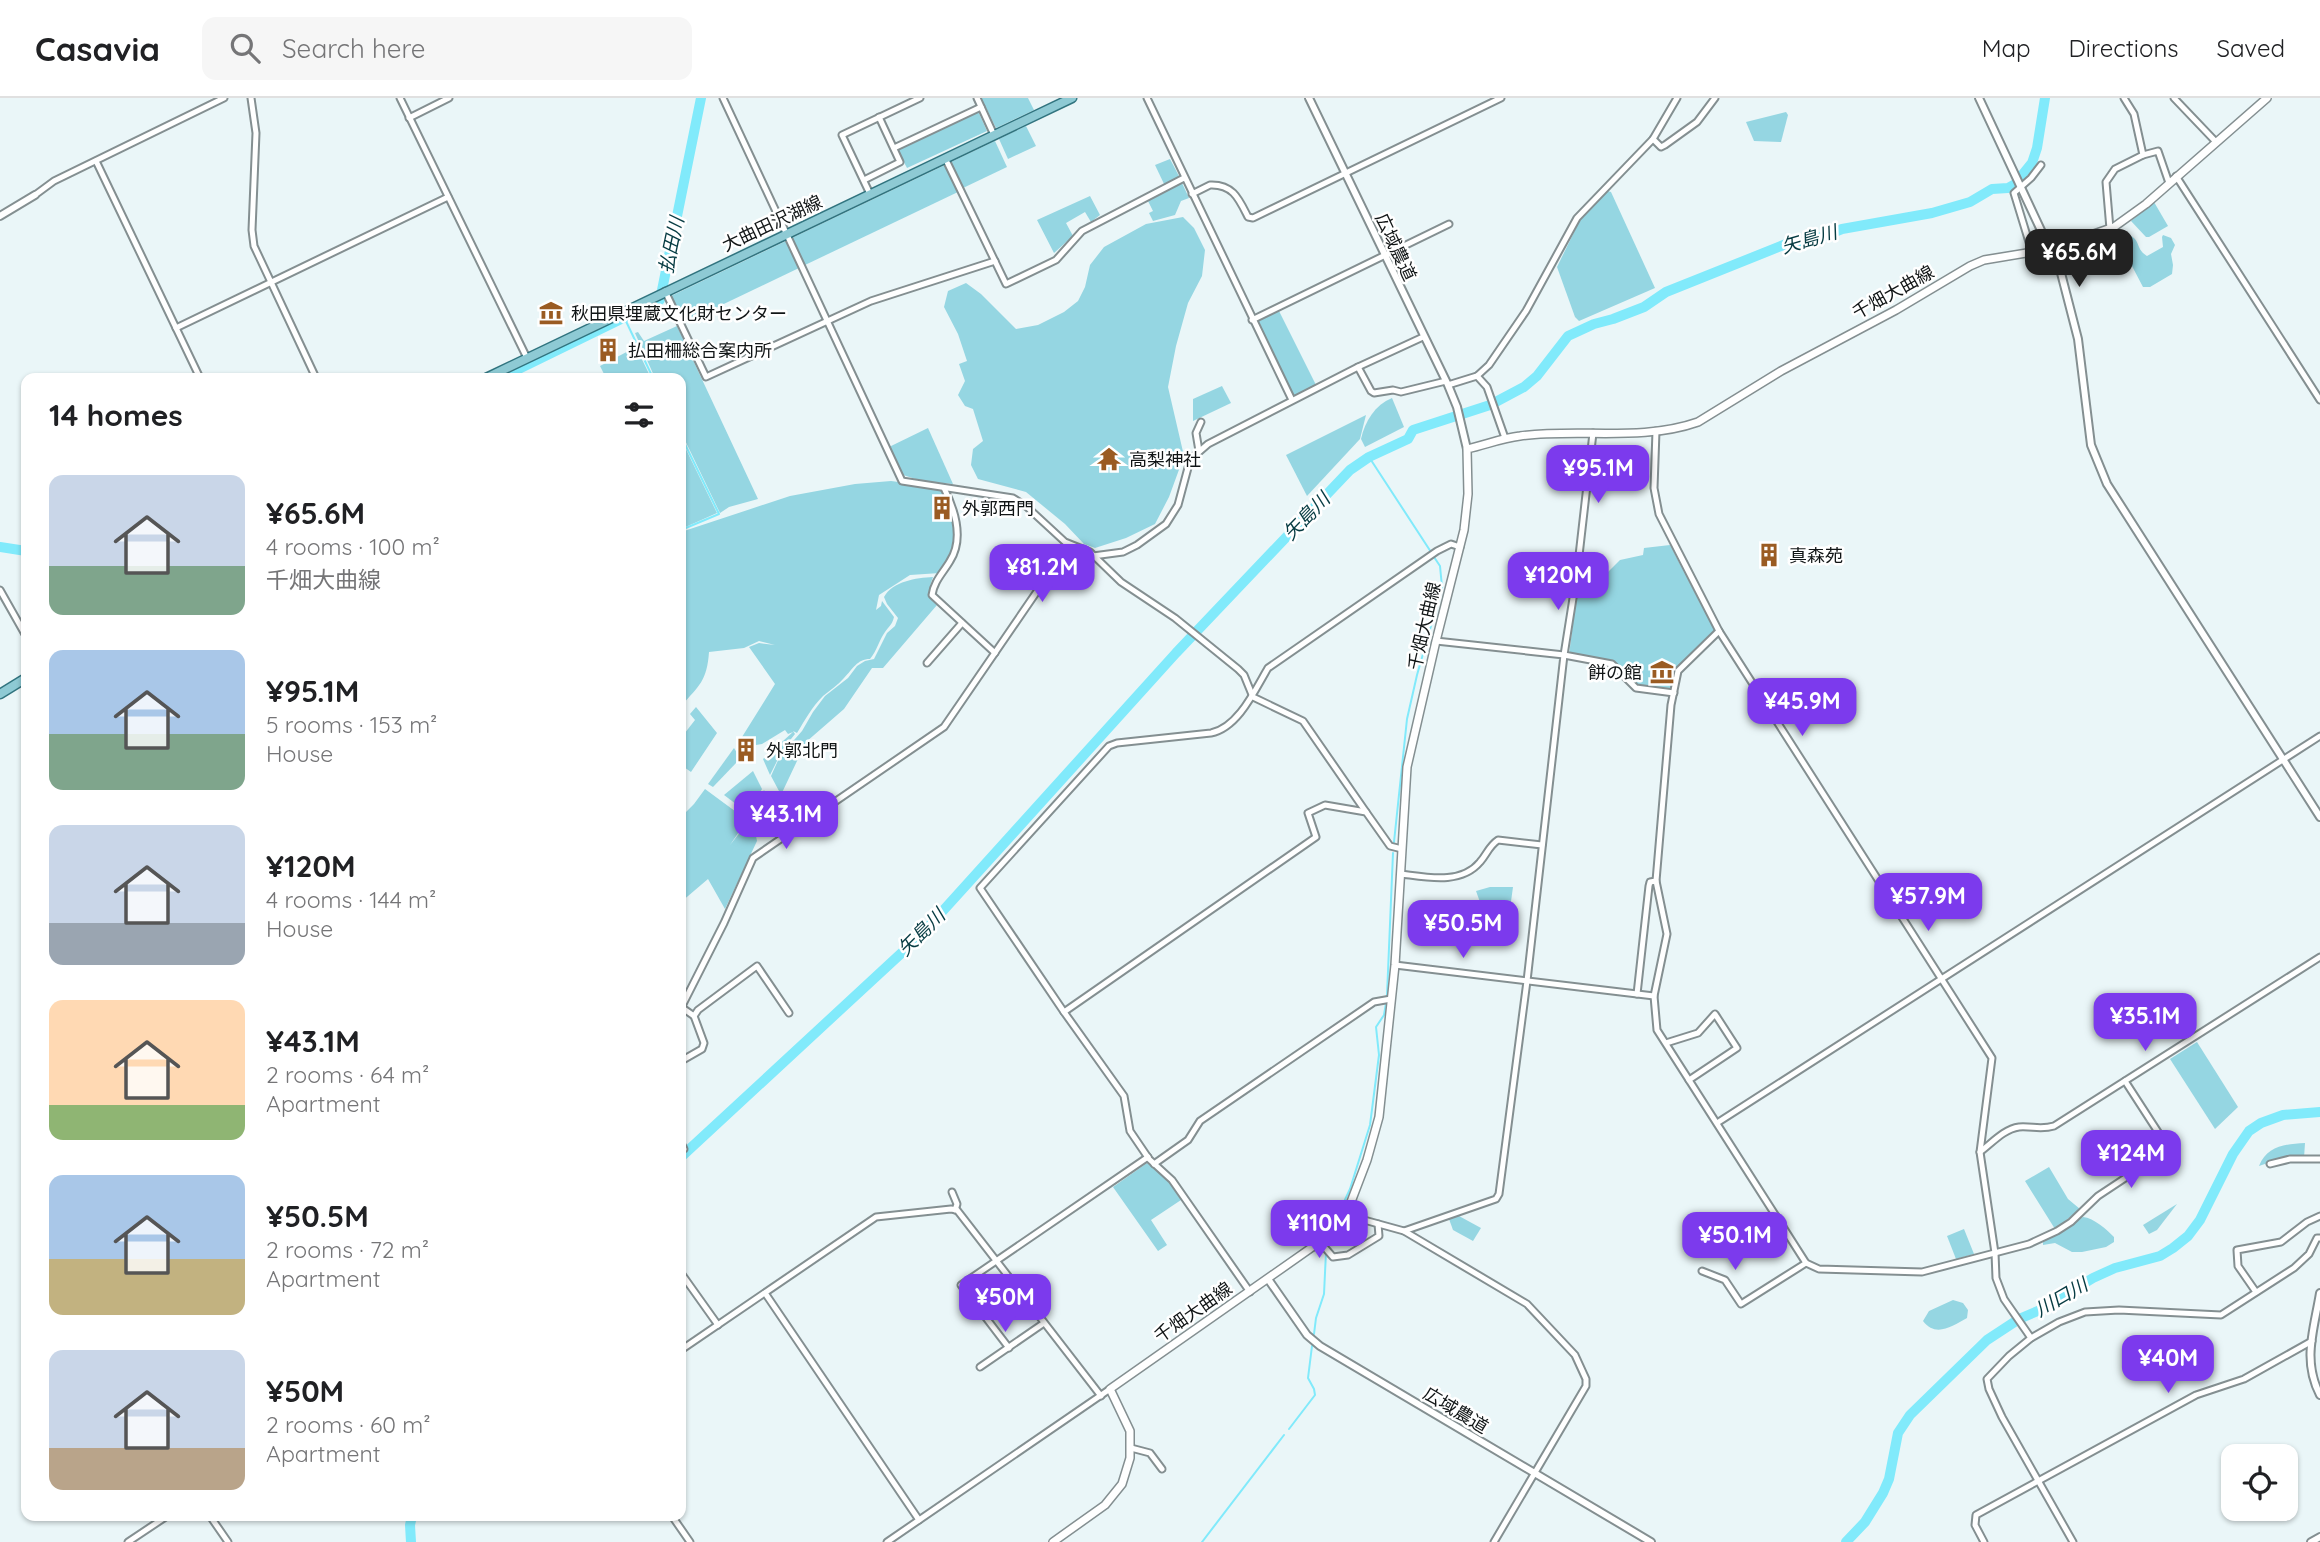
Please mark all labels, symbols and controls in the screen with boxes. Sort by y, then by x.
search box [202,17,692,80]
text: Casavia [35,28,160,69]
icon: search [226,29,264,67]
text: Search here [282,32,426,65]
text: Map [1982,33,2031,63]
text: Directions [2069,33,2179,63]
text: Saved [2217,33,2285,63]
street label: 大曲田沢湖線 [718,190,826,256]
street label: 広域農道 [1370,210,1422,284]
water label: 払田川 [653,213,689,275]
water label: 矢島川 [1778,219,1842,258]
pin: ¥65.6M [2022,230,2136,289]
text: ¥65.6M [2041,237,2117,266]
street label: 千畑大曲線 [1848,260,1938,324]
museum icon: 秋田県埋蔵文化財センター [537,299,565,327]
place label: 秋田県埋蔵文化財センター [571,302,787,325]
building icon: 払田柵総合案内所 [594,336,622,364]
place label: 払田柵総合案内所 [628,339,772,362]
text: 14 homes [49,396,183,434]
icon: filters [620,396,658,434]
temple icon: 高梨神社 [1095,445,1123,473]
pin: ¥95.1M [1541,446,1655,505]
place label: 高梨神社 [1129,448,1201,471]
text: ¥95.1M [1562,453,1634,482]
water label: 矢島川 [1278,486,1336,545]
text: ¥65.6M [266,494,365,532]
building icon: 外郭西門 [928,494,956,522]
place label: 外郭西門 [962,497,1034,520]
icon: home [105,503,189,587]
text: 4 rooms · 100 m² [266,532,440,561]
building icon: 真森苑 [1755,541,1783,569]
place label: 真森苑 [1789,544,1843,567]
pin: ¥81.2M [985,545,1099,604]
text: ¥81.2M [1006,552,1078,581]
pin: ¥120M [1509,552,1607,612]
text: ¥120M [1524,560,1592,589]
text: 千畑大曲線 [266,565,381,594]
street label: 千畑大曲線 [1403,580,1445,672]
museum icon: 餅の館 [1648,658,1676,686]
place label: 餅の館 [1588,661,1642,684]
text: ¥95.1M [266,672,359,710]
icon: home [105,678,189,762]
pin: ¥45.9M [1745,678,1859,738]
text: ¥45.9M [1763,686,1841,715]
text: 5 rooms · 153 m² [266,710,437,739]
building icon: 外郭北門 [732,736,760,764]
text: House [266,739,333,768]
place label: 外郭北門 [766,739,838,762]
pin: ¥43.1M [729,792,843,851]
text: ¥43.1M [750,799,822,828]
text: ¥120M [266,847,356,885]
icon: home [105,853,189,937]
pin: ¥57.9M [1871,874,1985,933]
text: ¥57.9M [1890,881,1966,910]
text: 4 rooms · 144 m² [266,885,436,914]
pin: ¥50.5M [1406,900,1520,960]
water label: 矢島川 [892,902,951,961]
text: ¥50.5M [1424,908,1502,937]
text: House [266,914,333,943]
pin: ¥35.1M [2088,993,2202,1053]
text: ¥35.1M [2110,1001,2180,1030]
text: ¥43.1M [266,1022,360,1060]
icon: home [105,1028,189,1112]
text: 2 rooms · 64 m² [266,1060,429,1089]
text: Apartment [266,1089,380,1118]
pin: ¥124M [2082,1130,2180,1190]
text: ¥124M [2097,1138,2165,1167]
text: ¥50.5M [266,1197,369,1235]
pin: ¥110M [1270,1200,1368,1260]
icon: home [105,1203,189,1287]
text: ¥110M [1287,1208,1351,1237]
pin: ¥50.1M [1678,1212,1792,1272]
text: ¥50.1M [1698,1220,1772,1249]
text: 2 rooms · 72 m² [266,1235,429,1264]
text: Apartment [266,1264,380,1293]
water label: 川口川 [2030,1271,2093,1322]
pin: ¥50M [964,1274,1046,1334]
street label: 千畑大曲線 [1150,1277,1236,1347]
text: ¥50M [975,1282,1035,1311]
pin: ¥40M [2127,1336,2209,1395]
text: ¥40M [2138,1343,2198,1372]
text: ¥50M [266,1372,344,1410]
icon: home [105,1378,189,1462]
street label: 広域農道 [1419,1382,1493,1438]
text: 2 rooms · 60 m² [266,1410,431,1439]
text: Apartment [266,1439,380,1468]
map controls [2221,1444,2298,1521]
button: locate [2221,1444,2298,1521]

